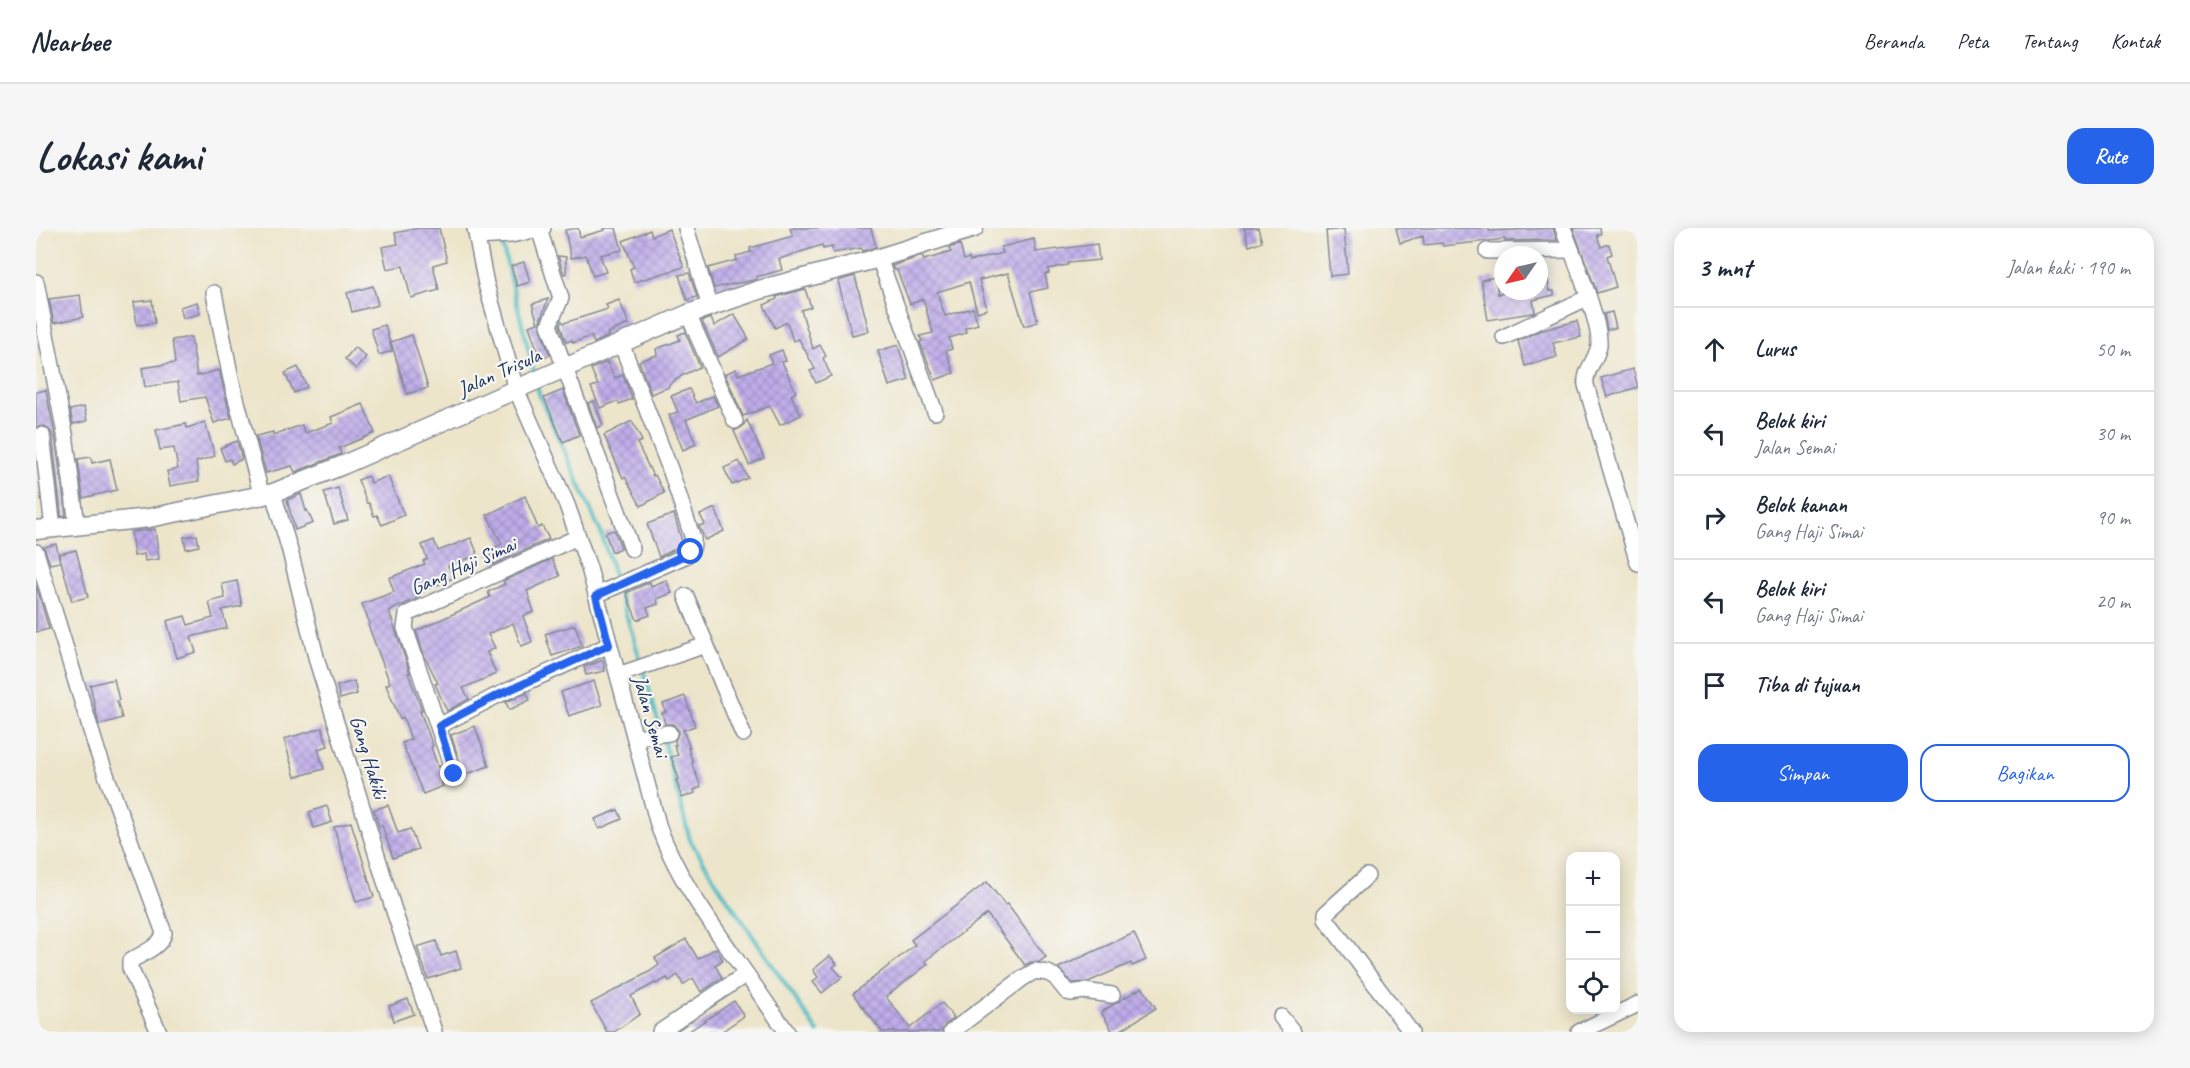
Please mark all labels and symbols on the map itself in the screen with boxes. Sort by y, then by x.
north arrow [1494,246,1548,300]
street label: Jalan Trisula [452,341,546,402]
street label: Gang Haji Simai [406,530,523,601]
route start [677,538,703,564]
street label: Jalan Semai [627,671,676,763]
street label: Gang Hakiki [344,713,395,804]
route end [440,760,466,786]

